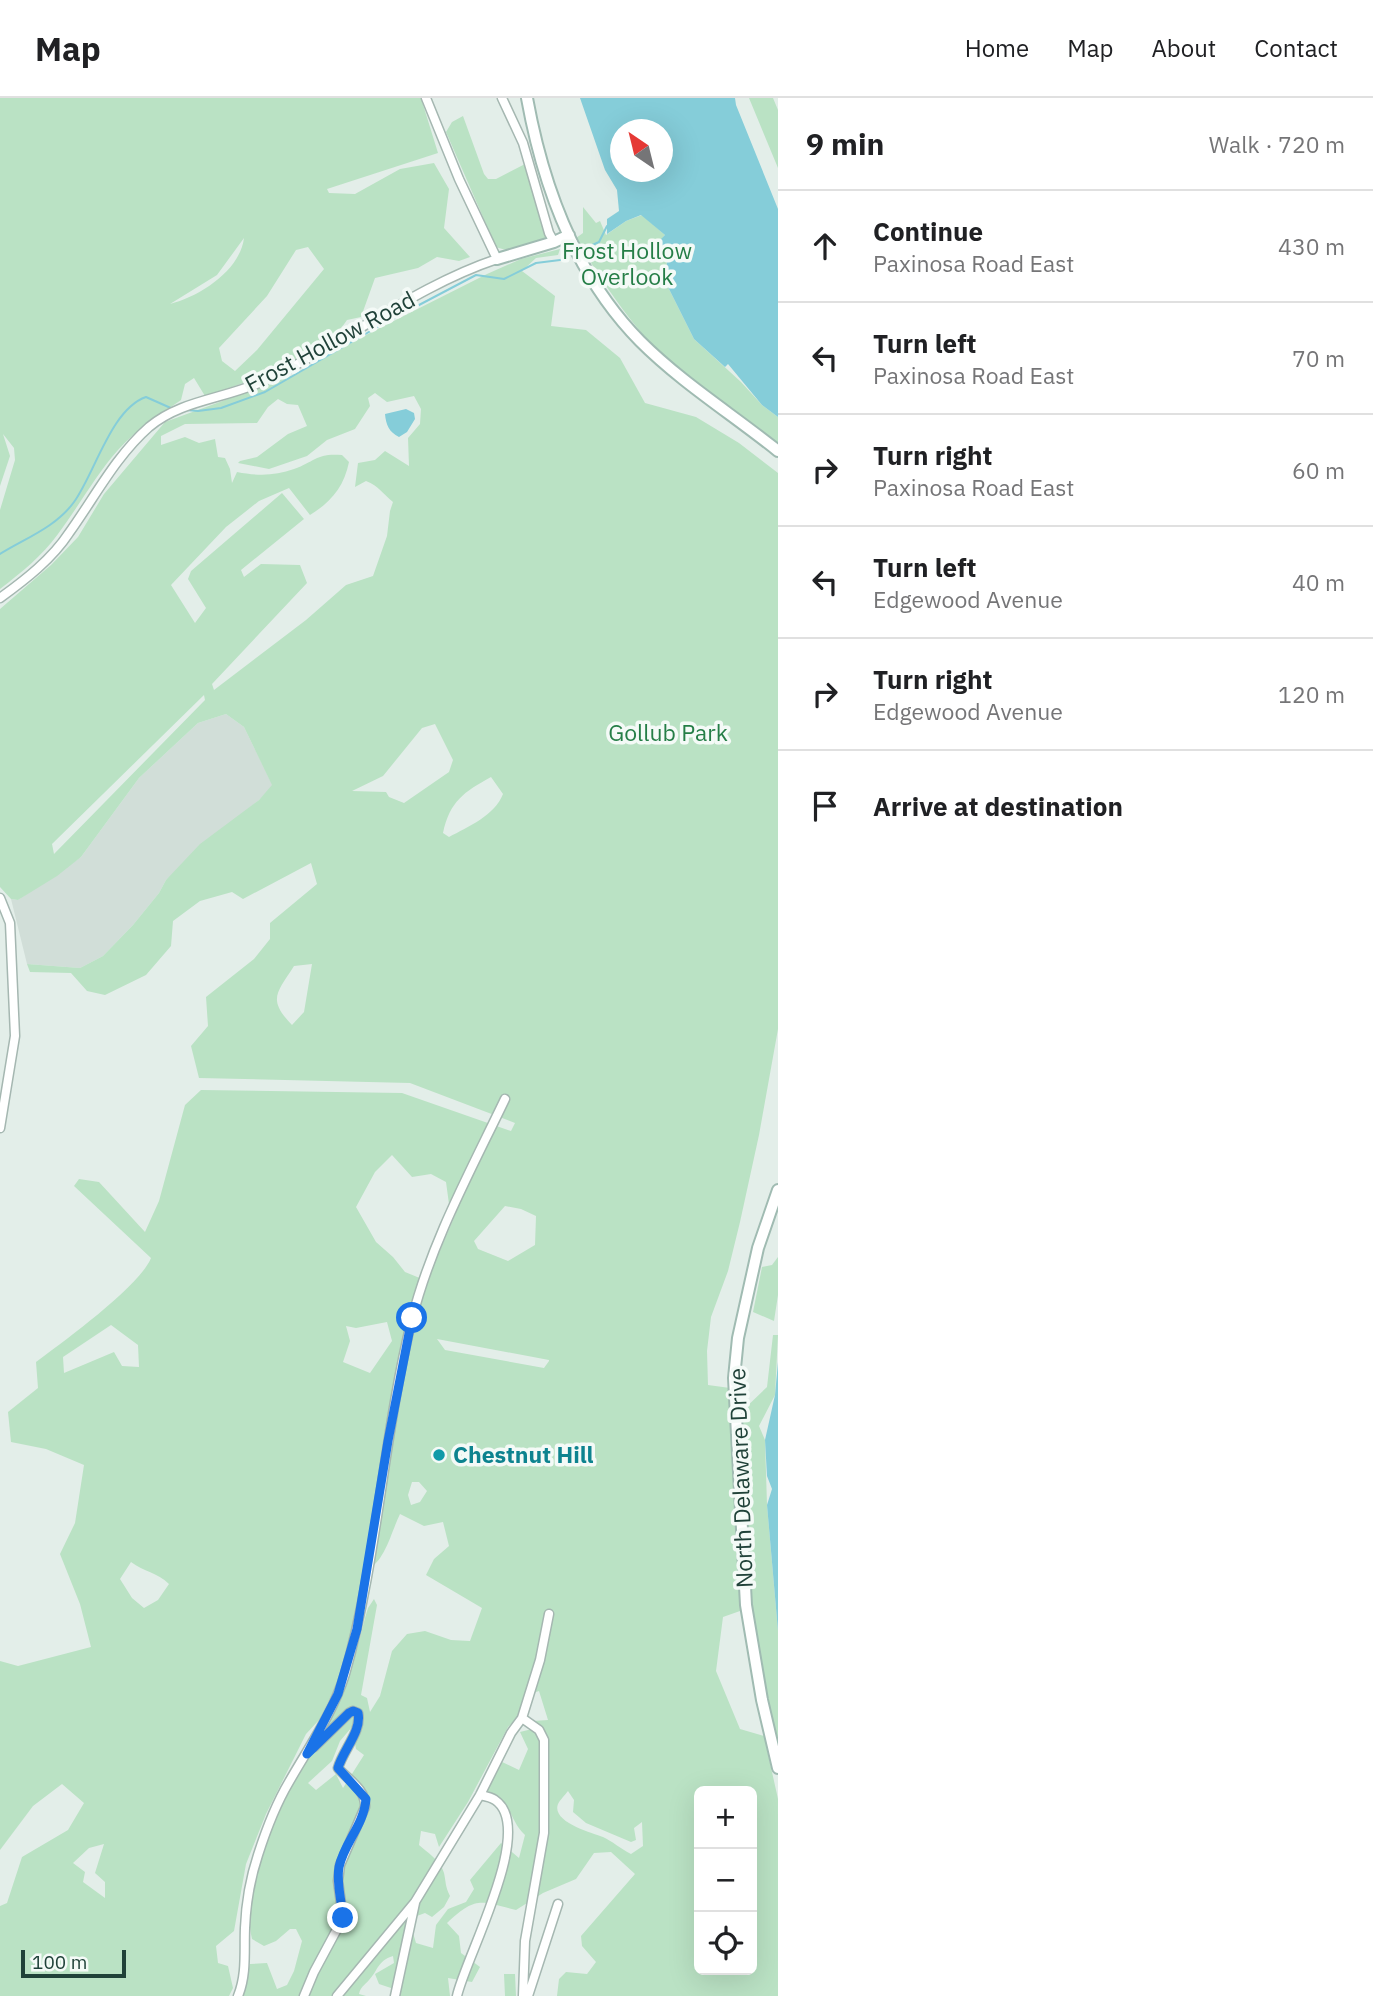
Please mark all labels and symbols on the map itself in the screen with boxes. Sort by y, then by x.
north arrow [610,119,673,182]
park label: Frost Hollow Overlook [562,235,692,291]
street label: Frost Hollow Road [239,284,420,399]
park label: Gollub Park [608,717,728,747]
route start [396,1302,427,1333]
street label: North Delaware Drive [721,1367,759,1589]
place label: Chestnut Hill [453,1439,593,1469]
marker: Chestnut Hill [431,1447,447,1463]
route end [327,1902,358,1933]
scale bar [21,1947,126,1979]

